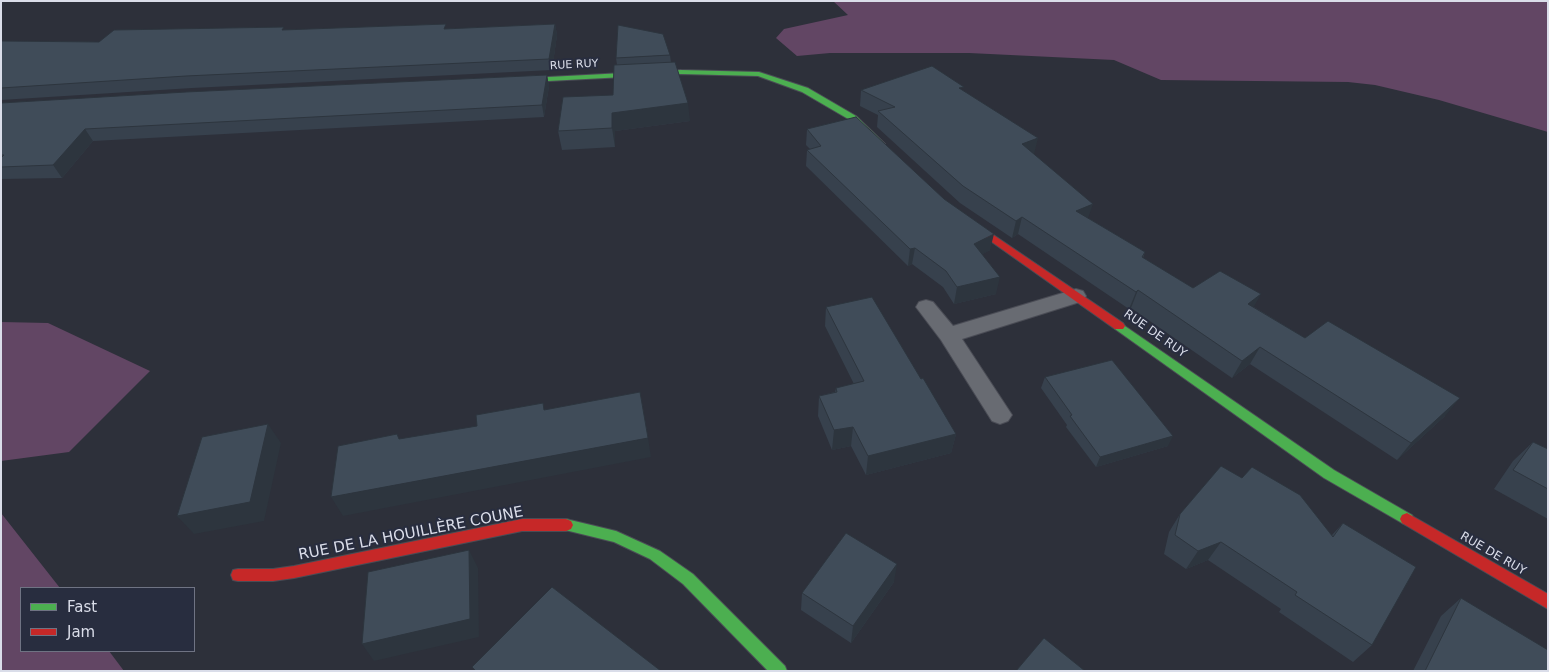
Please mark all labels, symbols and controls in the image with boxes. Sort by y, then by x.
street label: RUE RUY [549,57,599,73]
street label: RUE DE RUY [1121,307,1189,361]
street label: RUE DE LA HOUILLÈRE COUNE [297,503,525,565]
street label: RUE DE RUY [1458,529,1528,579]
legend [20,587,195,652]
text: Fast [67,598,97,616]
text: Jam [67,623,95,641]

